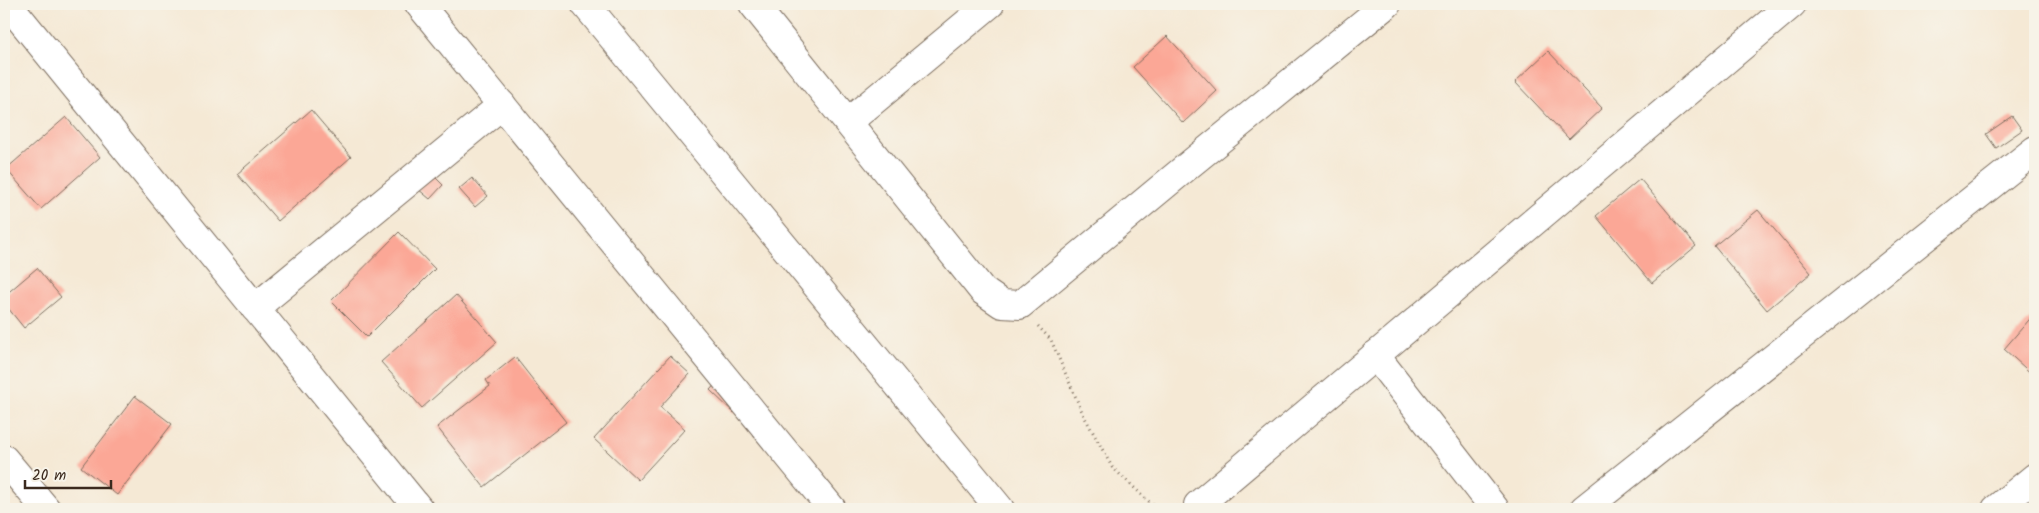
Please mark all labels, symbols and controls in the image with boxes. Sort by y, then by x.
scale bar [25,458,111,490]
text: 20 m [32,464,66,488]

